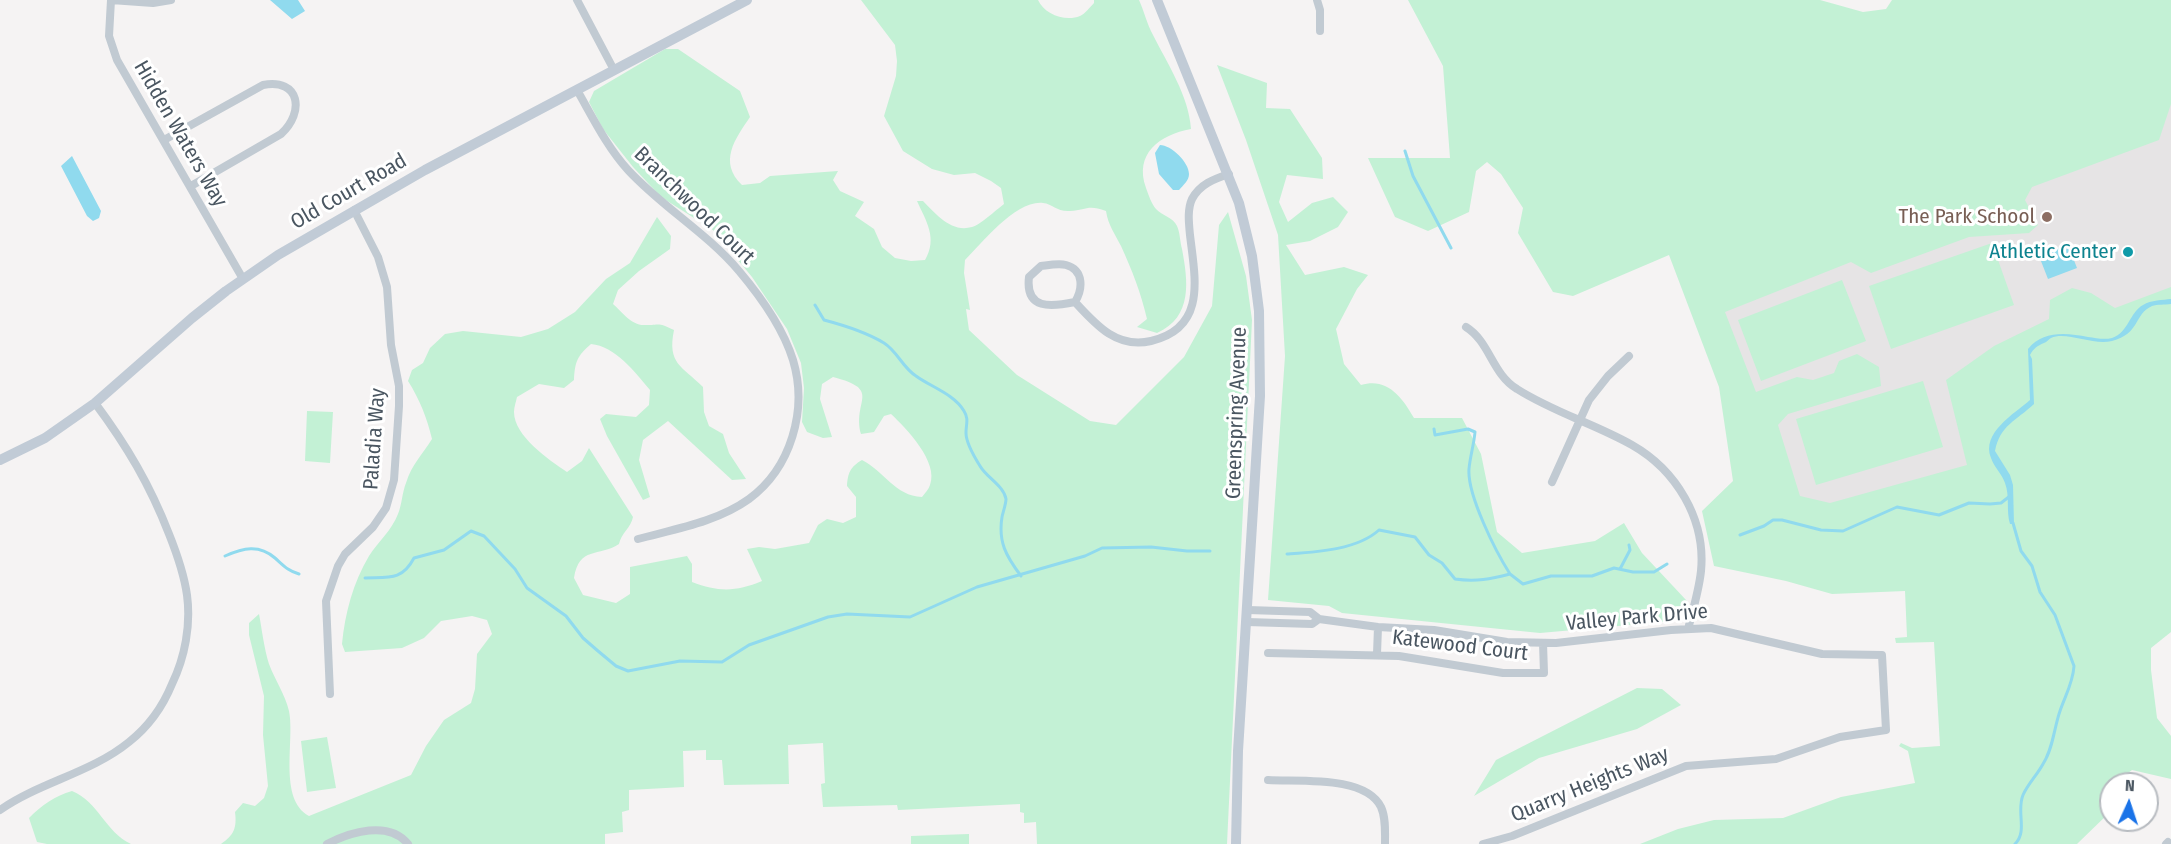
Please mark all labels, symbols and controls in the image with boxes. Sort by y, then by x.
street label: Hidden Waters Way [128,56,232,212]
street label: Branchwood Court [628,142,760,270]
street label: Old Court Road [287,149,411,235]
place label: The Park School [1899,204,2035,230]
marker: The Park School [2040,210,2054,224]
place label: Athletic Center [1989,239,2116,265]
marker: Athletic Center [2121,245,2135,259]
street label: Greenspring Avenue [1221,326,1253,500]
street label: Paladia Way [359,387,391,491]
street label: Valley Park Drive [1565,599,1709,637]
street label: Katewood Court [1391,625,1529,667]
street label: Quarry Heights Way [1507,742,1673,828]
north arrow [2099,772,2159,832]
text: N [2125,776,2135,795]

